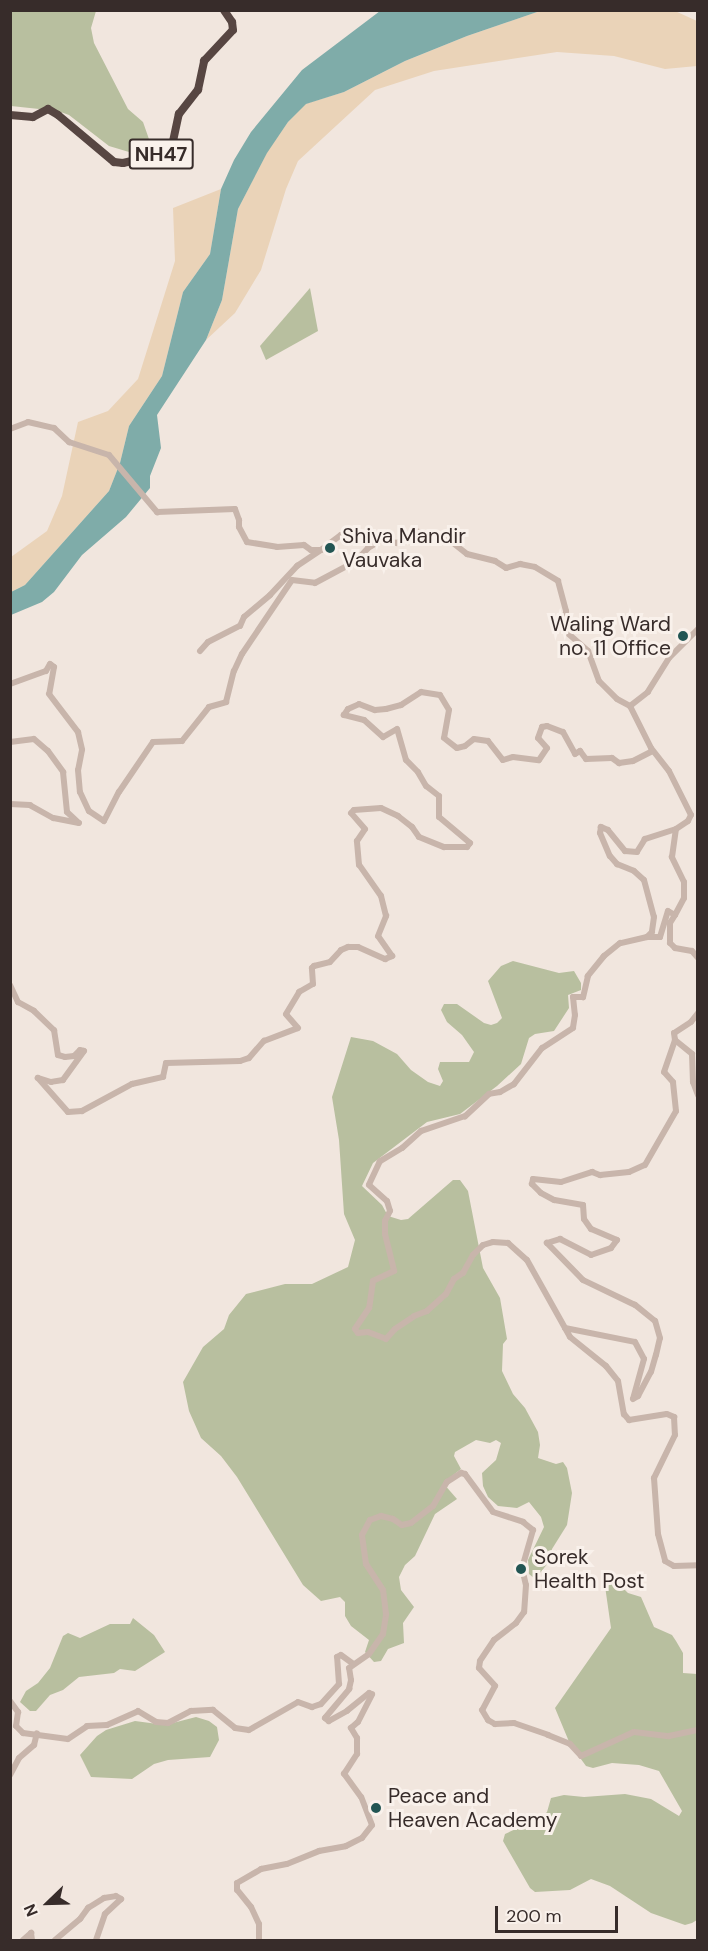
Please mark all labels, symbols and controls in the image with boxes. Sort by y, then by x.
road number: NH47 [128,137,194,171]
place label: Shiva Mandir Vauvaka [342,523,466,573]
marker: Shiva Mandir Vauvaka [323,541,337,555]
place label: Waling Ward no. 11 Office [550,611,671,661]
marker: Waling Ward no. 11 Office [676,629,690,643]
place label: Sorek Health Post [534,1544,645,1594]
marker: Sorek Health Post [512,1560,530,1578]
place label: Peace and Heaven Academy [388,1783,557,1833]
marker: Peace and Heaven Academy [369,1801,383,1815]
north arrow [18,1873,78,1933]
scale bar [498,1894,621,1932]
text: N [19,1901,43,1920]
text: 200 m [506,1904,562,1928]

